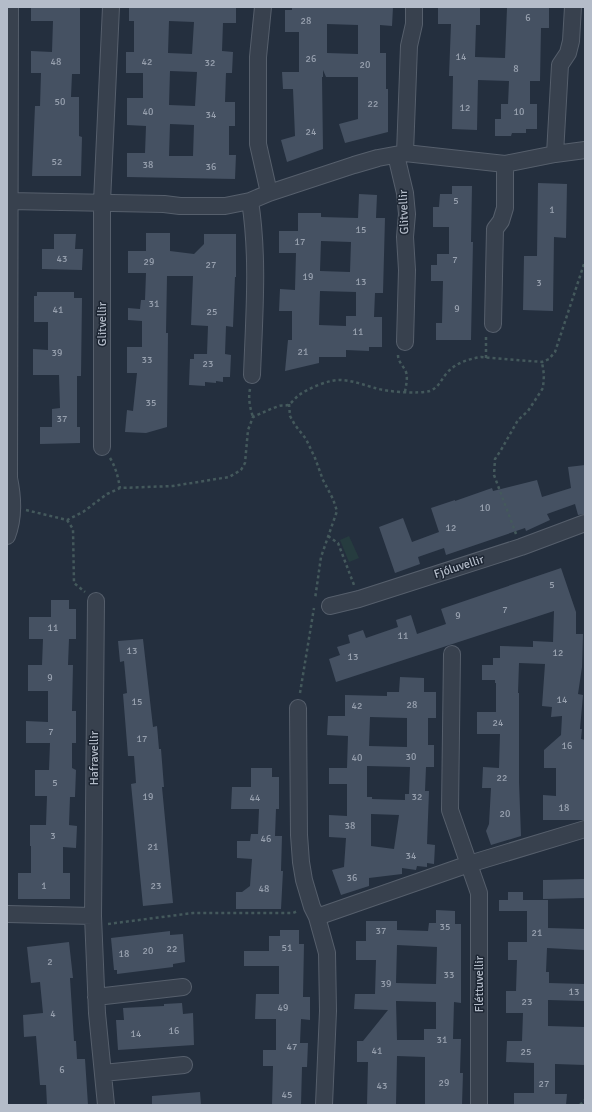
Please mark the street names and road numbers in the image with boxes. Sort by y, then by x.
street label: Glitvellir [396,189,412,235]
street label: Glitvellir [95,301,110,346]
street label: Fjóluvellir [432,552,486,582]
street label: Hafravellir [87,730,102,785]
street label: Fléttuvellir [472,955,487,1012]

